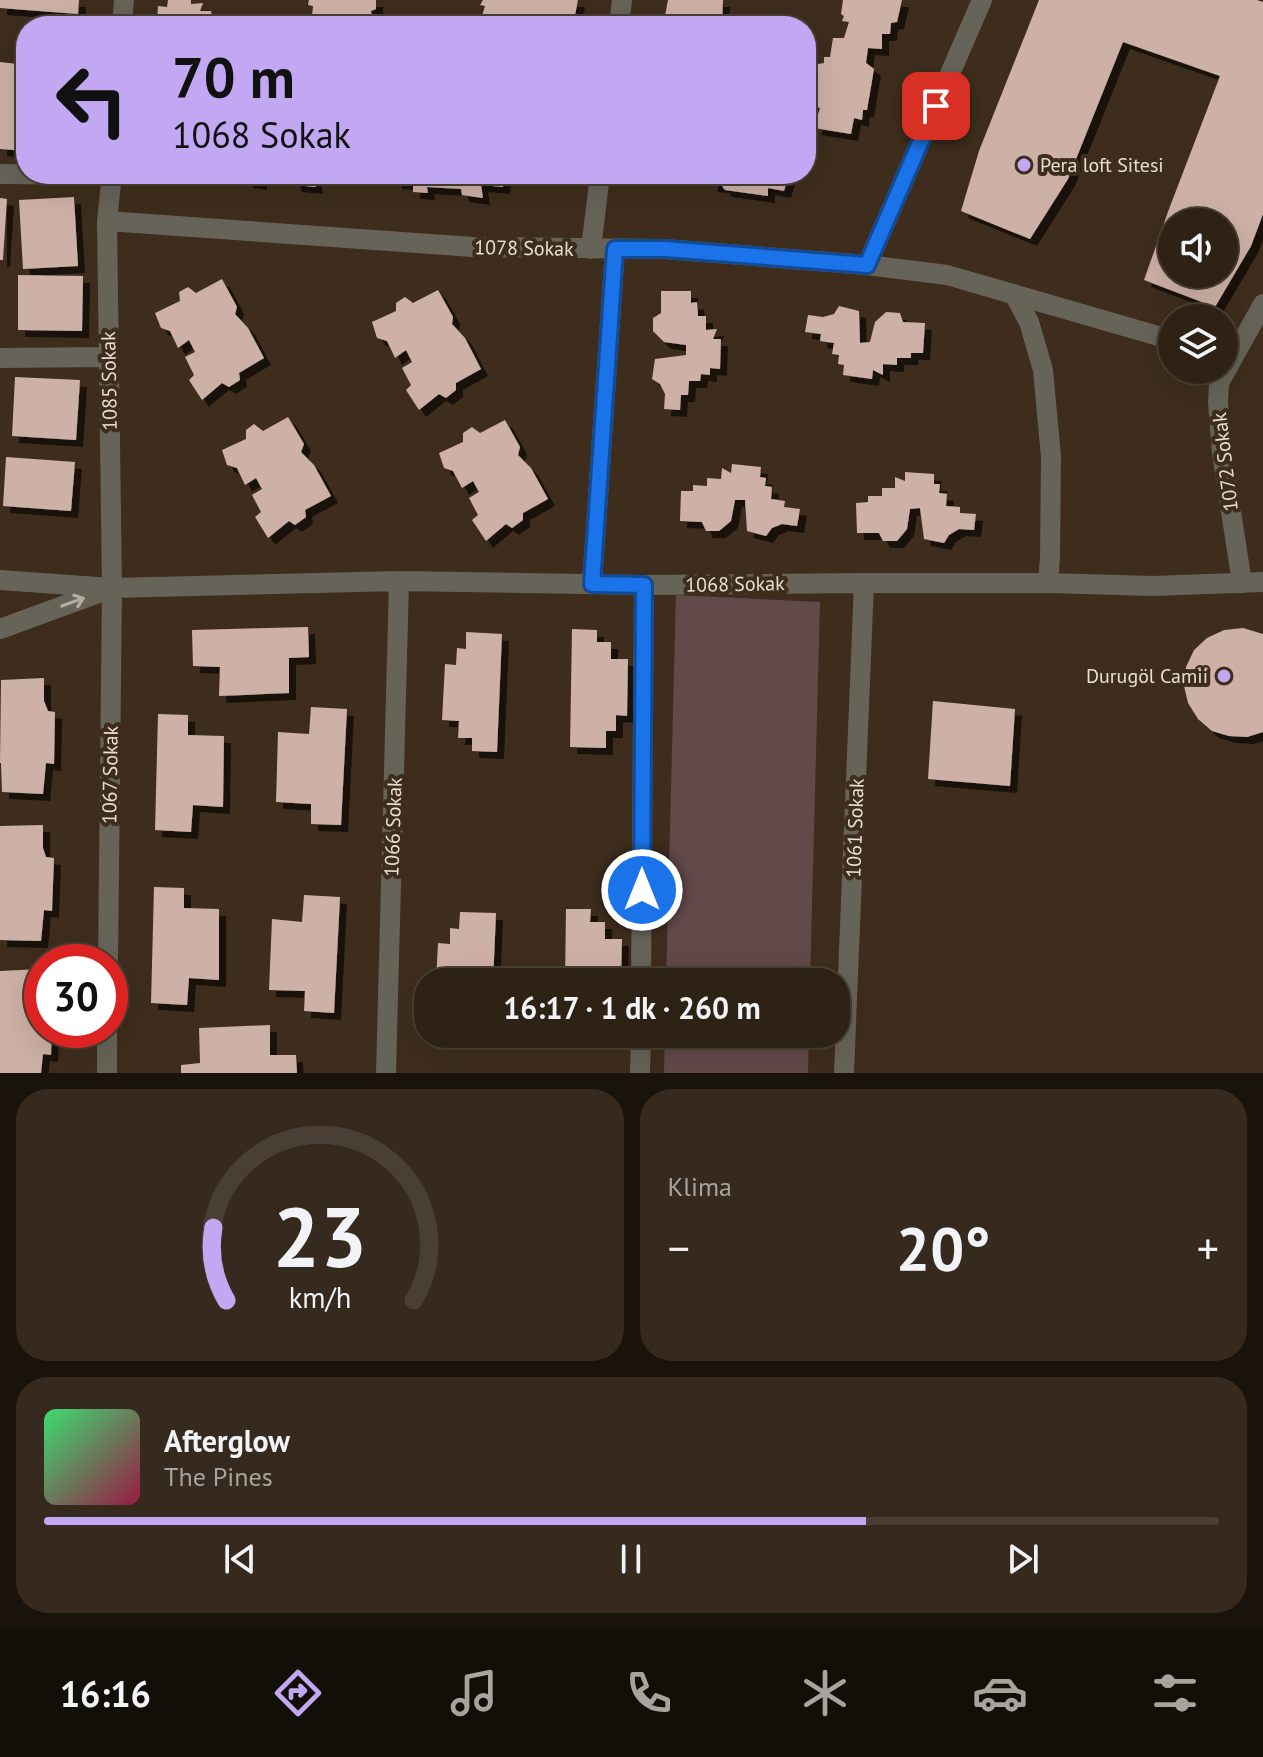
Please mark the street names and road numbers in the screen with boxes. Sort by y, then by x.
street label: 1078 Sokak [474,234,574,262]
street label: 1085 Sokak [95,331,123,431]
street label: 1072 Sokak [1206,411,1244,513]
street label: 1068 Sokak [685,570,785,598]
street label: 1067 Sokak [96,725,124,824]
street label: 1066 Sokak [378,776,408,877]
street label: 1061 Sokak [840,777,870,878]

